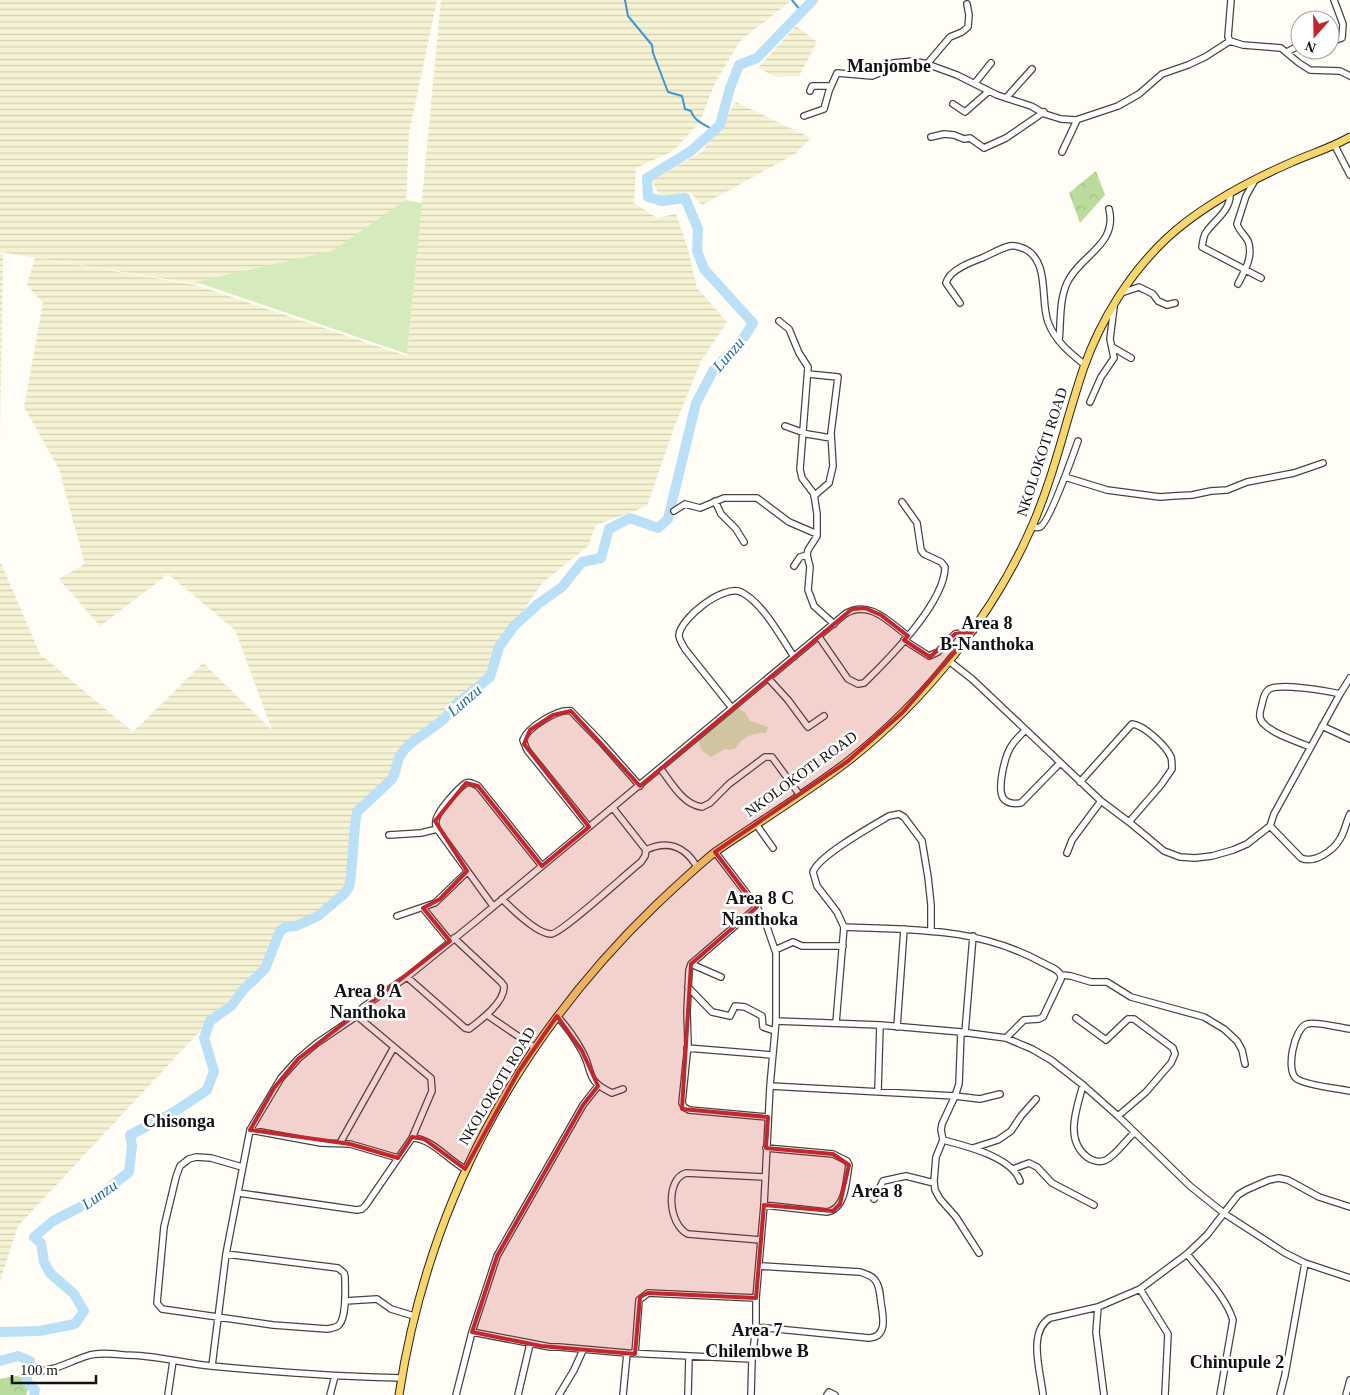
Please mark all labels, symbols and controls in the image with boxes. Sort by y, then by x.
north arrow [1290,10,1340,60]
text: N [1303,38,1318,56]
district label: Manjombe [847,56,931,76]
water label: Lunzu [708,334,748,375]
street label: NKOLOKOTI ROAD [1014,385,1070,518]
district label: Area 8 B-Nanthoka [940,613,1034,654]
water label: Lunzu [443,681,485,720]
street label: NKOLOKOTI ROAD [742,728,860,820]
district label: Area 8 C Nanthoka [722,888,798,929]
district label: Area 8 A Nanthoka [330,981,406,1022]
street label: NKOLOKOTI ROAD [455,1024,539,1148]
district label: Chisonga [143,1111,215,1131]
water label: Lunzu [78,1176,120,1213]
district label: Area 8 [851,1181,903,1201]
district label: Area 7 Chilembwe B [705,1320,809,1361]
scale bar [12,1352,96,1384]
district label: Chinupule 2 [1190,1352,1284,1372]
text: 100 m [20,1362,58,1378]

